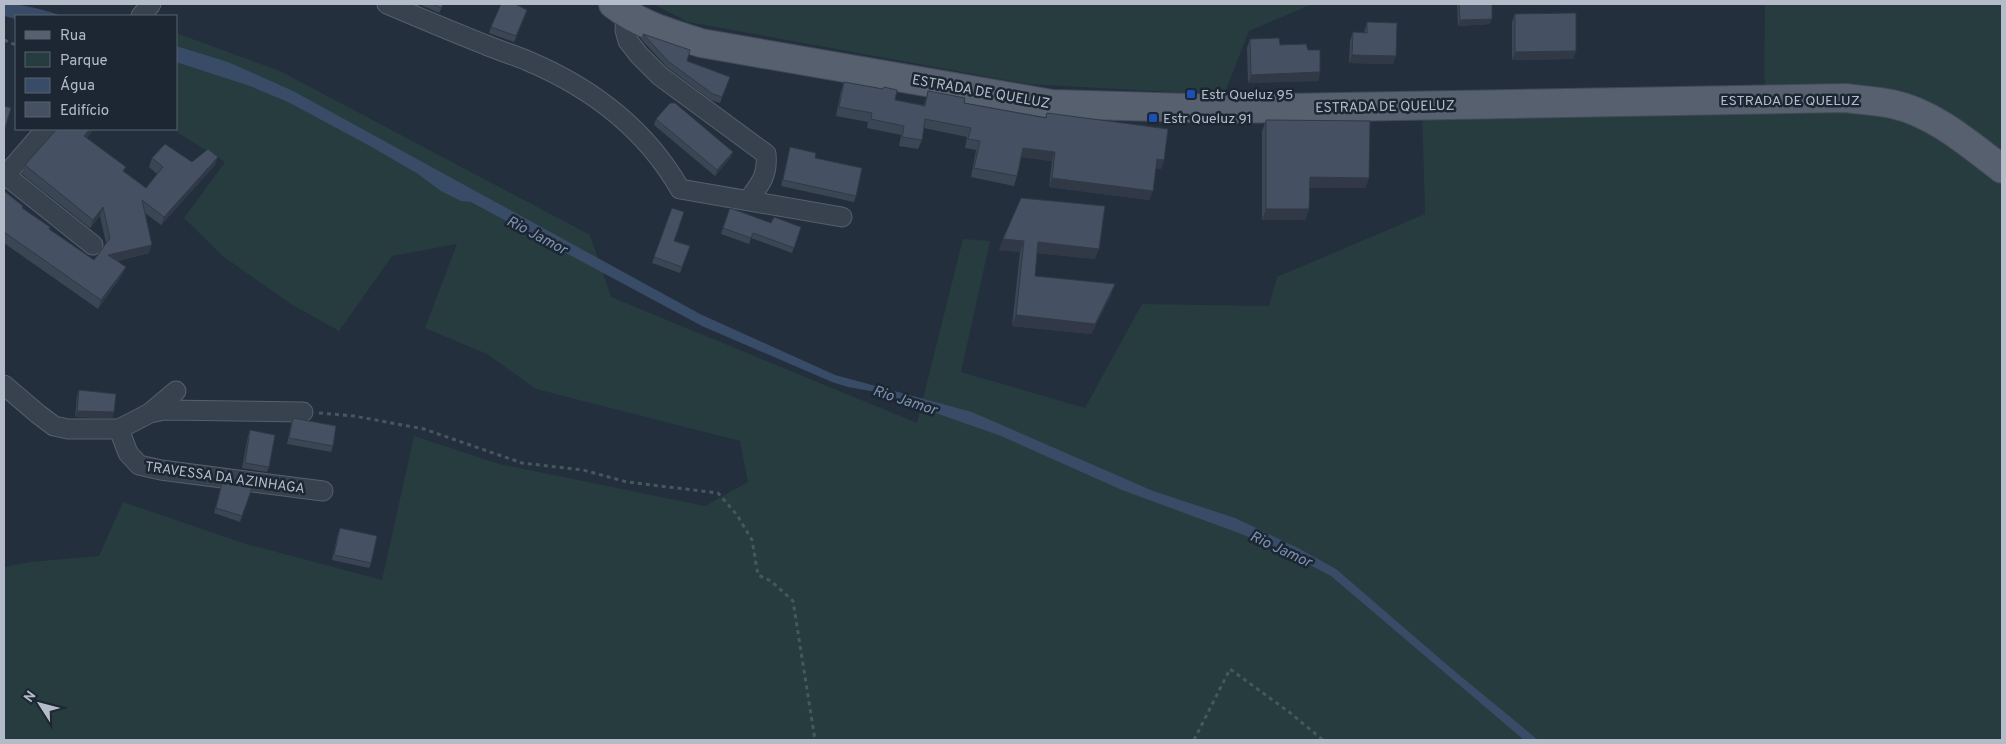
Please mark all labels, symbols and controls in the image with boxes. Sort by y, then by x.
legend [15,15,178,130]
text: Rua [60,27,86,46]
text: Parque [60,52,108,71]
street label: ESTRADA DE QUELUZ [911,72,1051,113]
text: Água [60,76,95,96]
place label: Estr Queluz 95 [1201,87,1294,104]
marker: Estr Queluz 95 [1185,88,1197,100]
street label: ESTRADA DE QUELUZ [1720,93,1860,110]
street label: ESTRADA DE QUELUZ [1315,98,1455,117]
text: Edifício [60,102,109,121]
place label: Estr Queluz 91 [1163,111,1252,128]
marker: Estr Queluz 91 [1147,112,1159,124]
water label: Rio Jamor [503,212,571,261]
water label: Rio Jamor [870,382,940,421]
street label: TRAVESSA DA AZINHAGA [144,459,306,498]
water label: Rio Jamor [1246,528,1315,573]
north arrow [15,679,65,729]
text: N [21,688,41,706]

